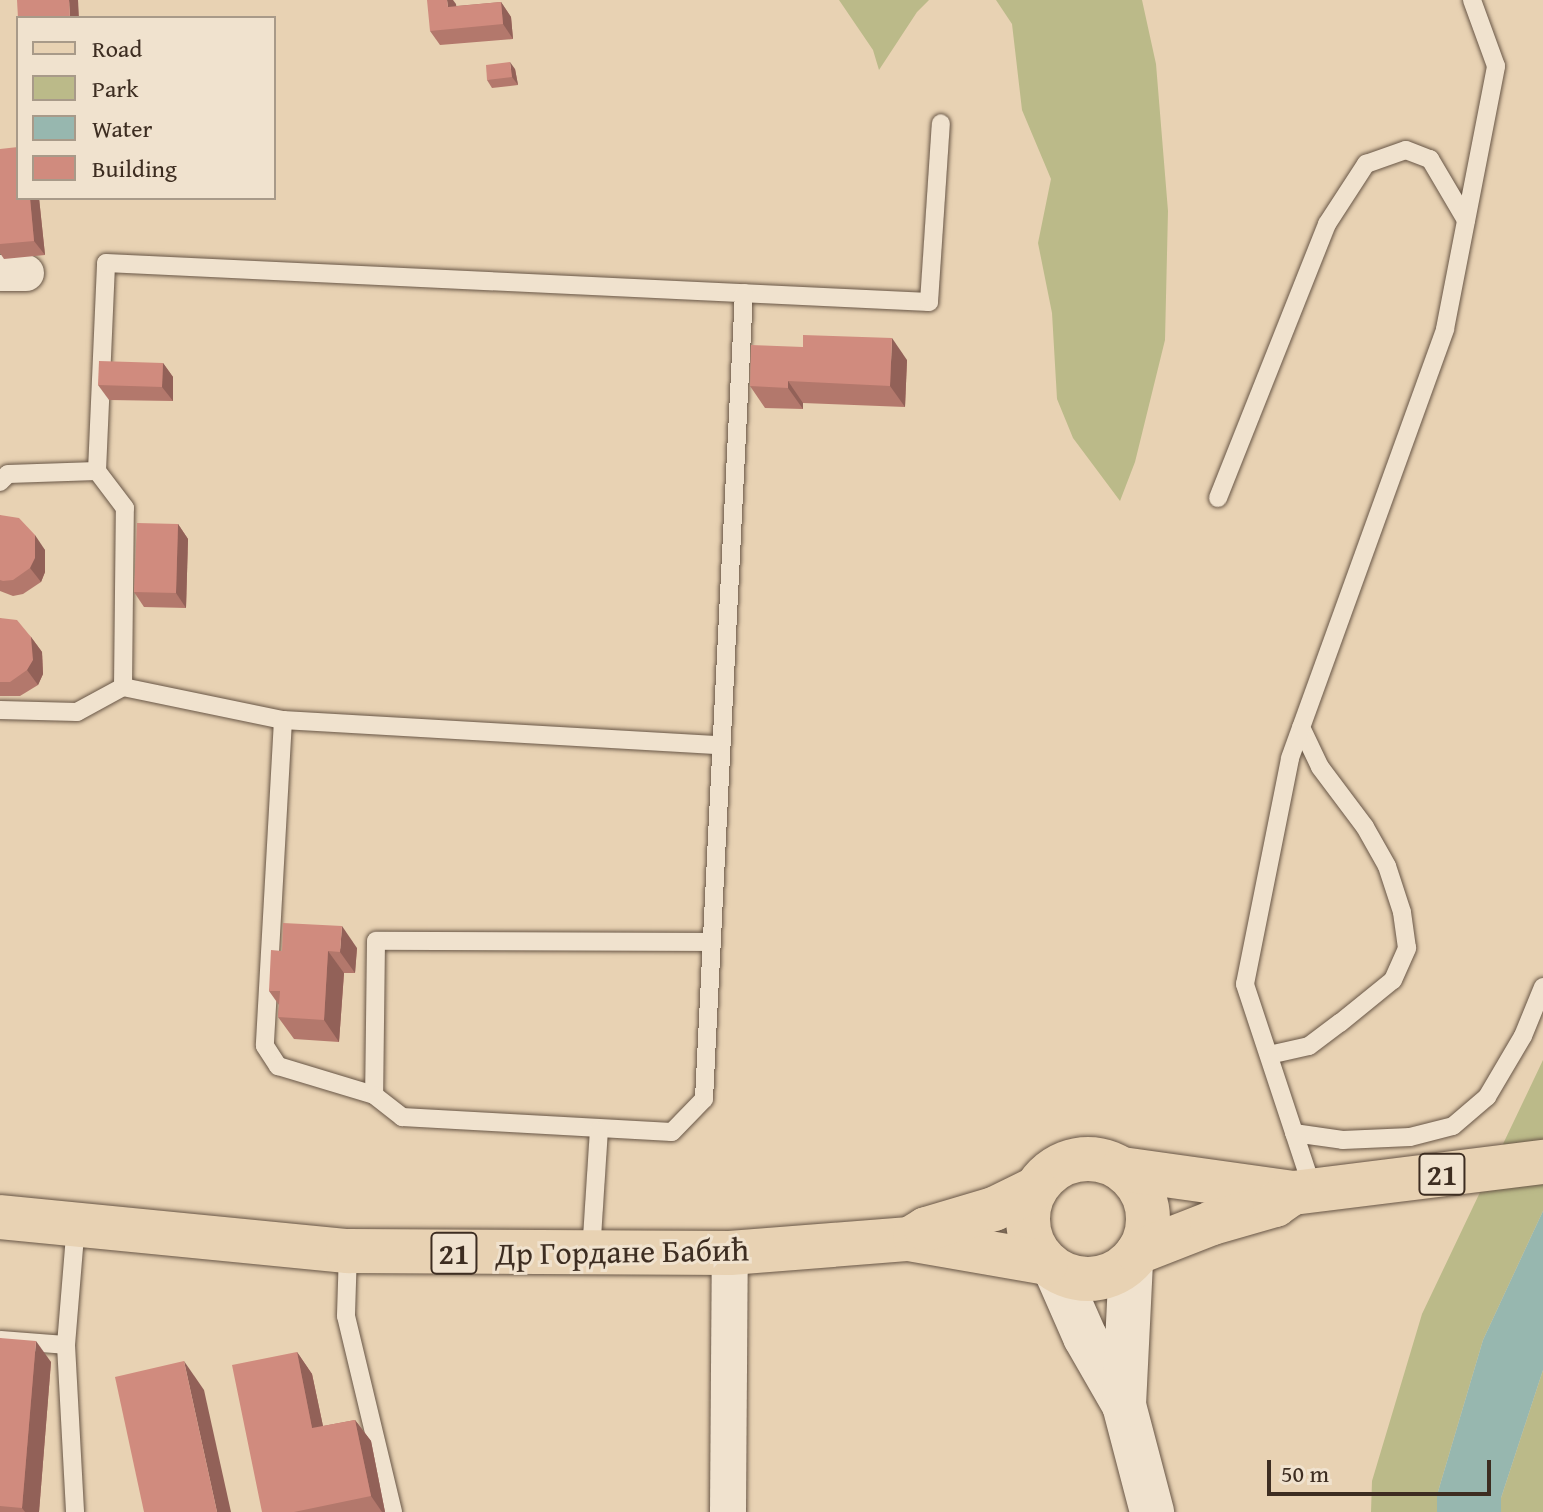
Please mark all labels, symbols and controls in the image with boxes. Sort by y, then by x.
legend [16,16,276,200]
text: Road [92,31,142,66]
text: Park [92,71,138,106]
text: Water [92,111,152,146]
text: Building [92,151,177,186]
road number: 21 [1418,1148,1466,1200]
road number: 21 [430,1227,478,1279]
street label: Др Гордане Бабић [495,1231,749,1273]
scale bar [1271,1444,1495,1494]
text: 50 m [1281,1456,1329,1491]

